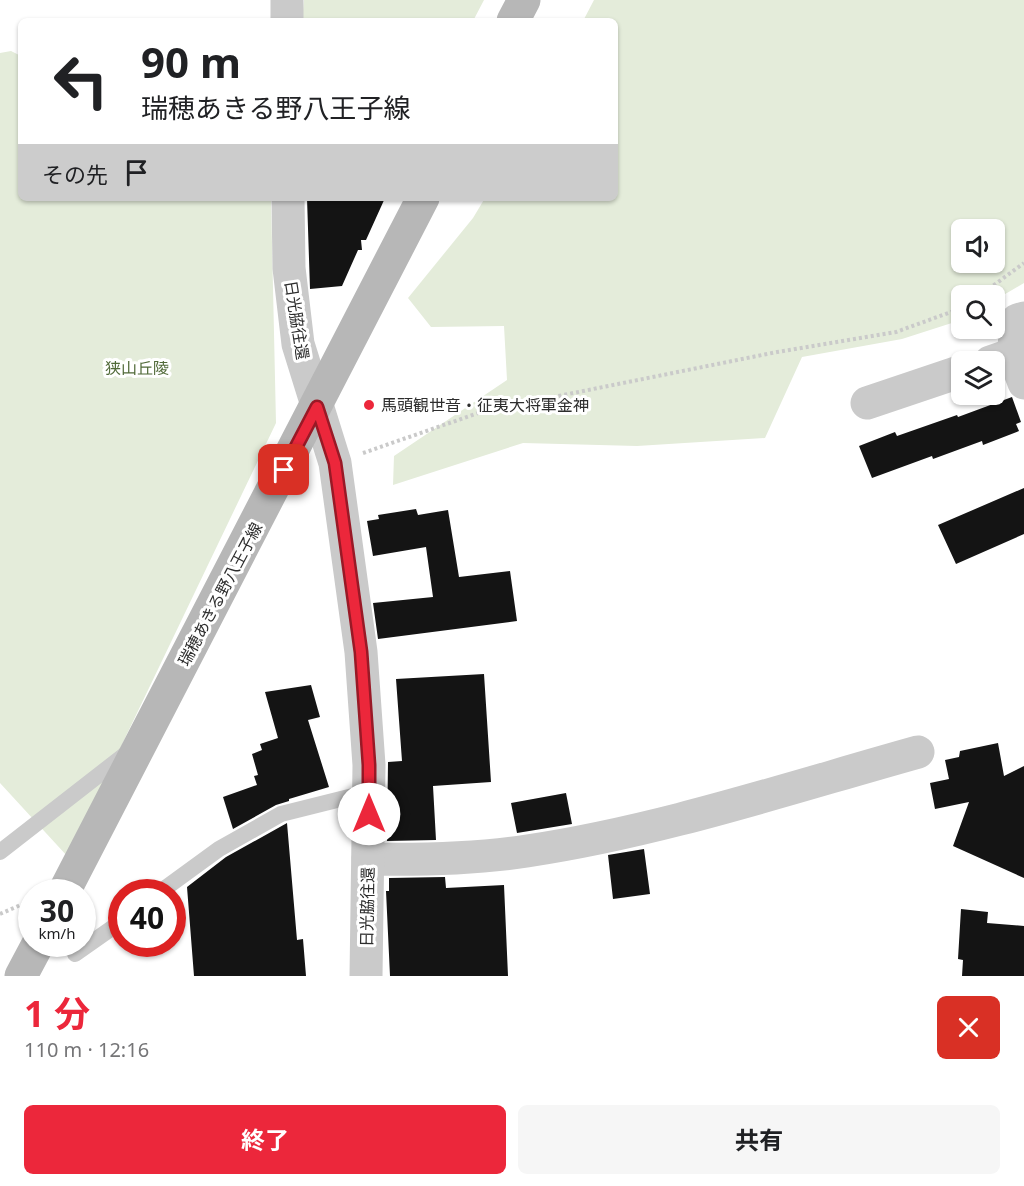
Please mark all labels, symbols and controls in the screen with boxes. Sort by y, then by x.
text: 90 m [141,33,241,90]
icon: left [42,42,120,120]
text: 瑞穂あきる野八王子線 [141,89,410,126]
icon: arrive [120,156,153,189]
text: その先 [42,159,108,189]
map controls [951,219,1005,405]
button: sound [951,219,1005,273]
street label: 日光脇往還 [280,279,314,361]
button: search [951,285,1005,339]
button: layers [951,351,1005,405]
park label: 狭山丘陵 [105,357,169,379]
place label: 馬頭観世音・征夷大将軍金神 [381,394,589,416]
marker: 馬頭観世音・征夷大将軍金神 [362,398,376,412]
pin [258,444,309,495]
icon: arrive [267,453,300,486]
street label: 瑞穂あきる野八王子線 [173,518,267,670]
position arrow [337,782,401,846]
street label: 日光脇往還 [355,867,379,947]
speed limit sign: 40 [108,879,186,957]
text: 30 [40,890,74,931]
text: km/h [39,923,75,943]
text: 1 分 [24,989,90,1038]
button: close [937,996,1000,1059]
text: 110 m · 12:16 [24,1036,149,1063]
button: 終了 [24,1105,506,1174]
button: 共有 [518,1105,1000,1174]

